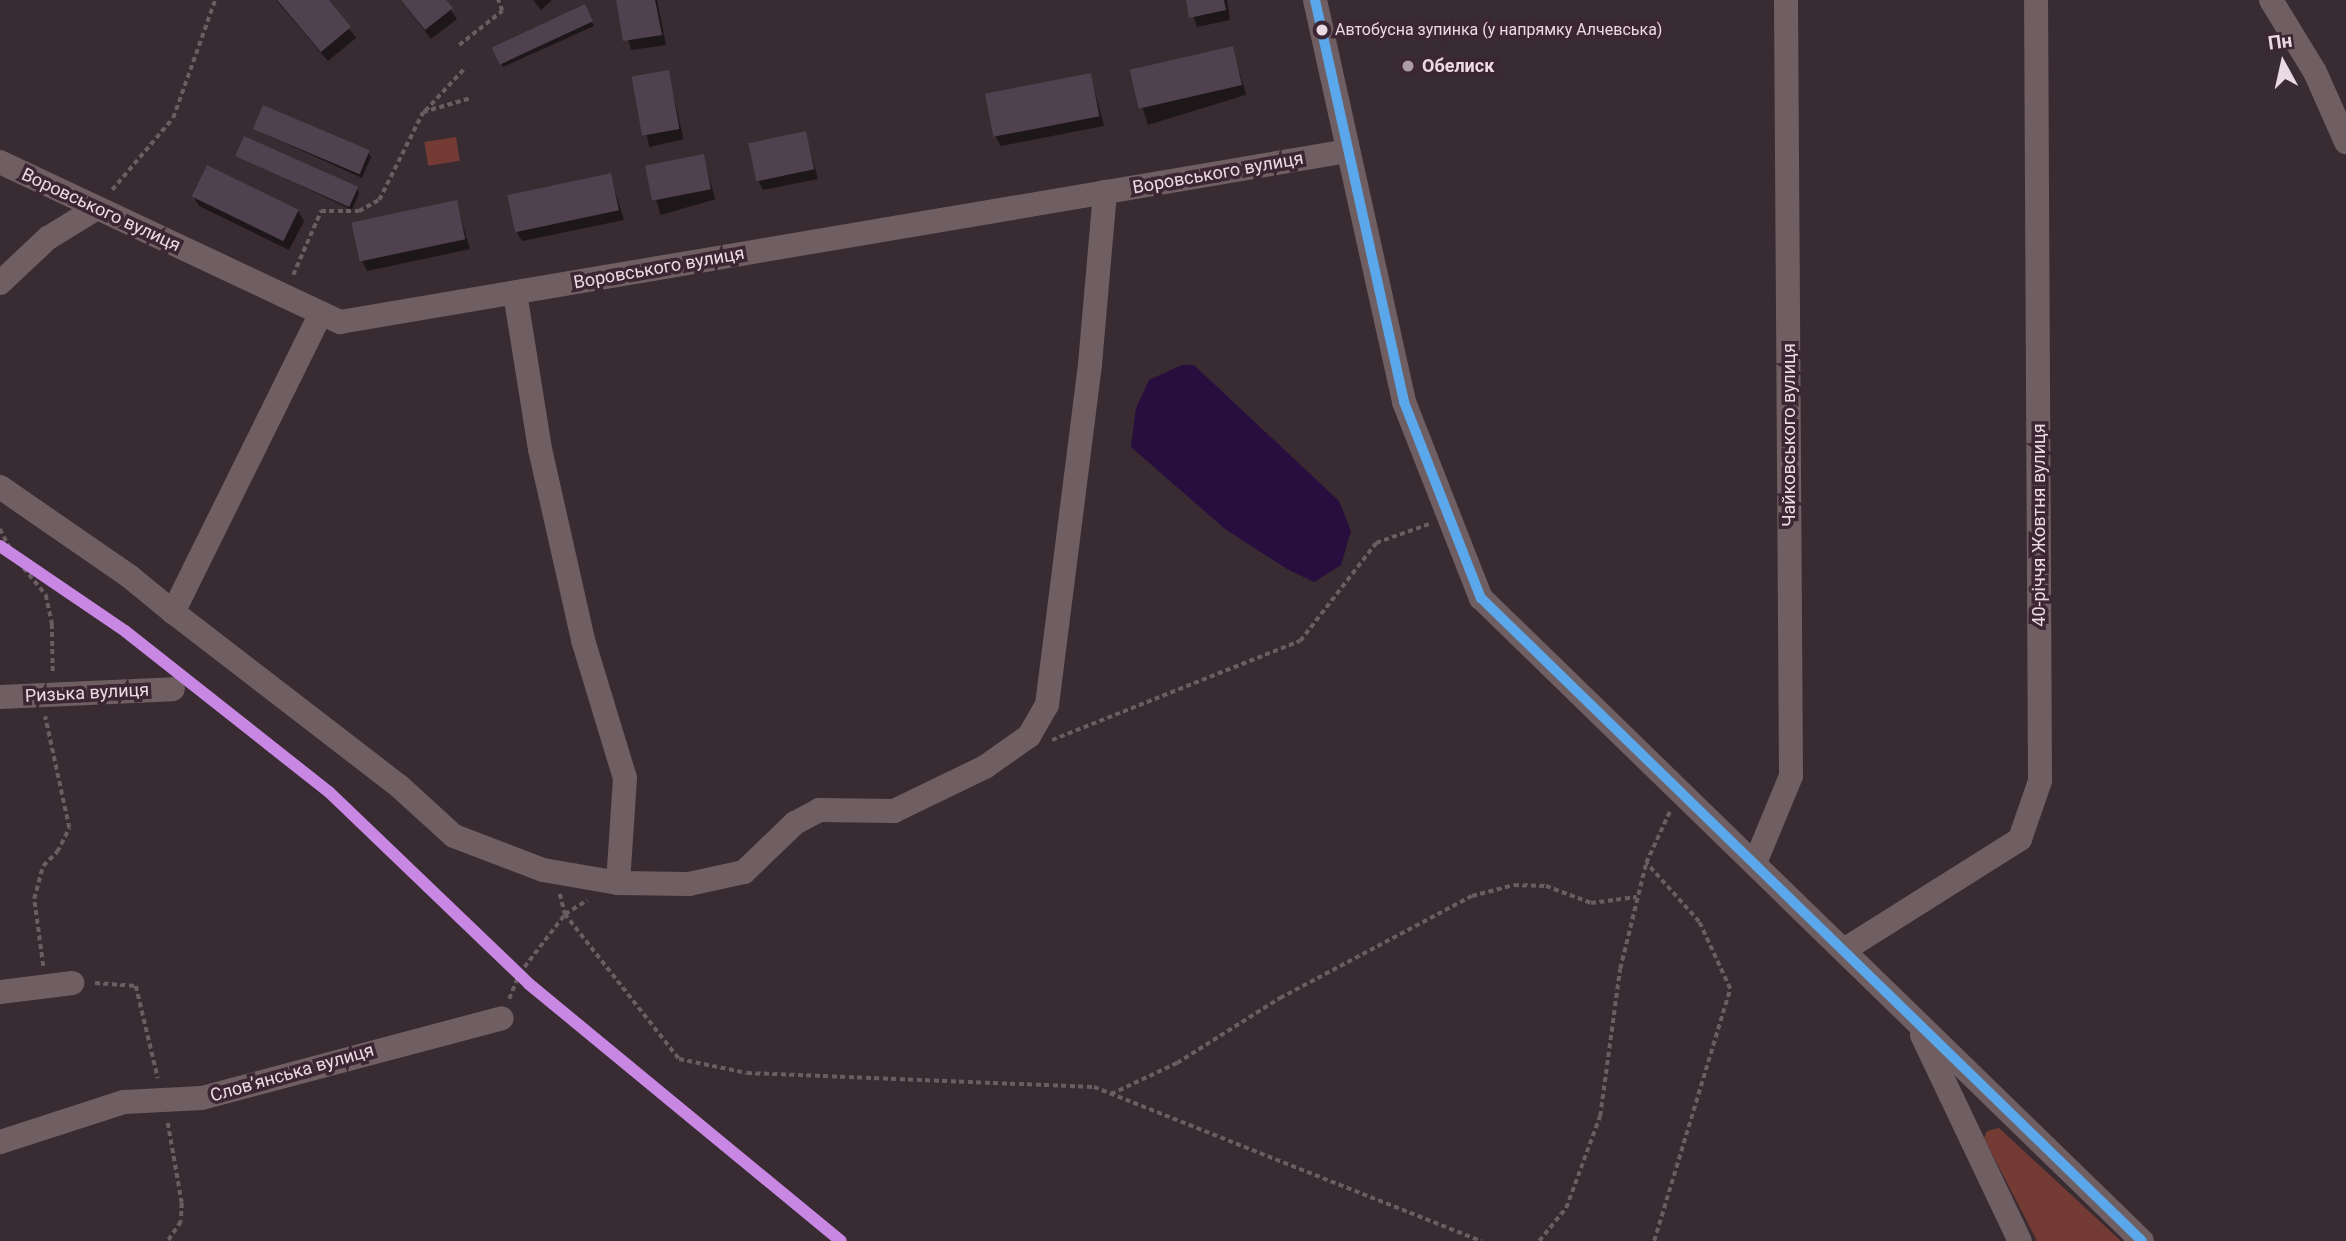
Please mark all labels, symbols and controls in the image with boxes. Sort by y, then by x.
place label: Автобусна зупинка (у напрямку Алчевська) [1335,20,1662,40]
marker: Автобусна зупинка (у напрямку Алчевська) [1315,23,1329,37]
north arrow [2248,28,2318,98]
text: Пн [2266,29,2294,55]
place label: Обелиск [1422,55,1494,77]
marker: Обелиск [1400,58,1416,74]
street label: Воровського вулиця [1131,147,1305,199]
street label: Воровського вулиця [18,164,184,256]
street label: Воровського вулиця [572,242,746,294]
street label: Чайковського вулиця [1778,343,1800,527]
street label: 40-річчя Жовтня вулиця [2028,423,2050,627]
street label: Ризька вулиця [24,679,150,707]
street label: Слов’янська вулиця [208,1039,376,1107]

